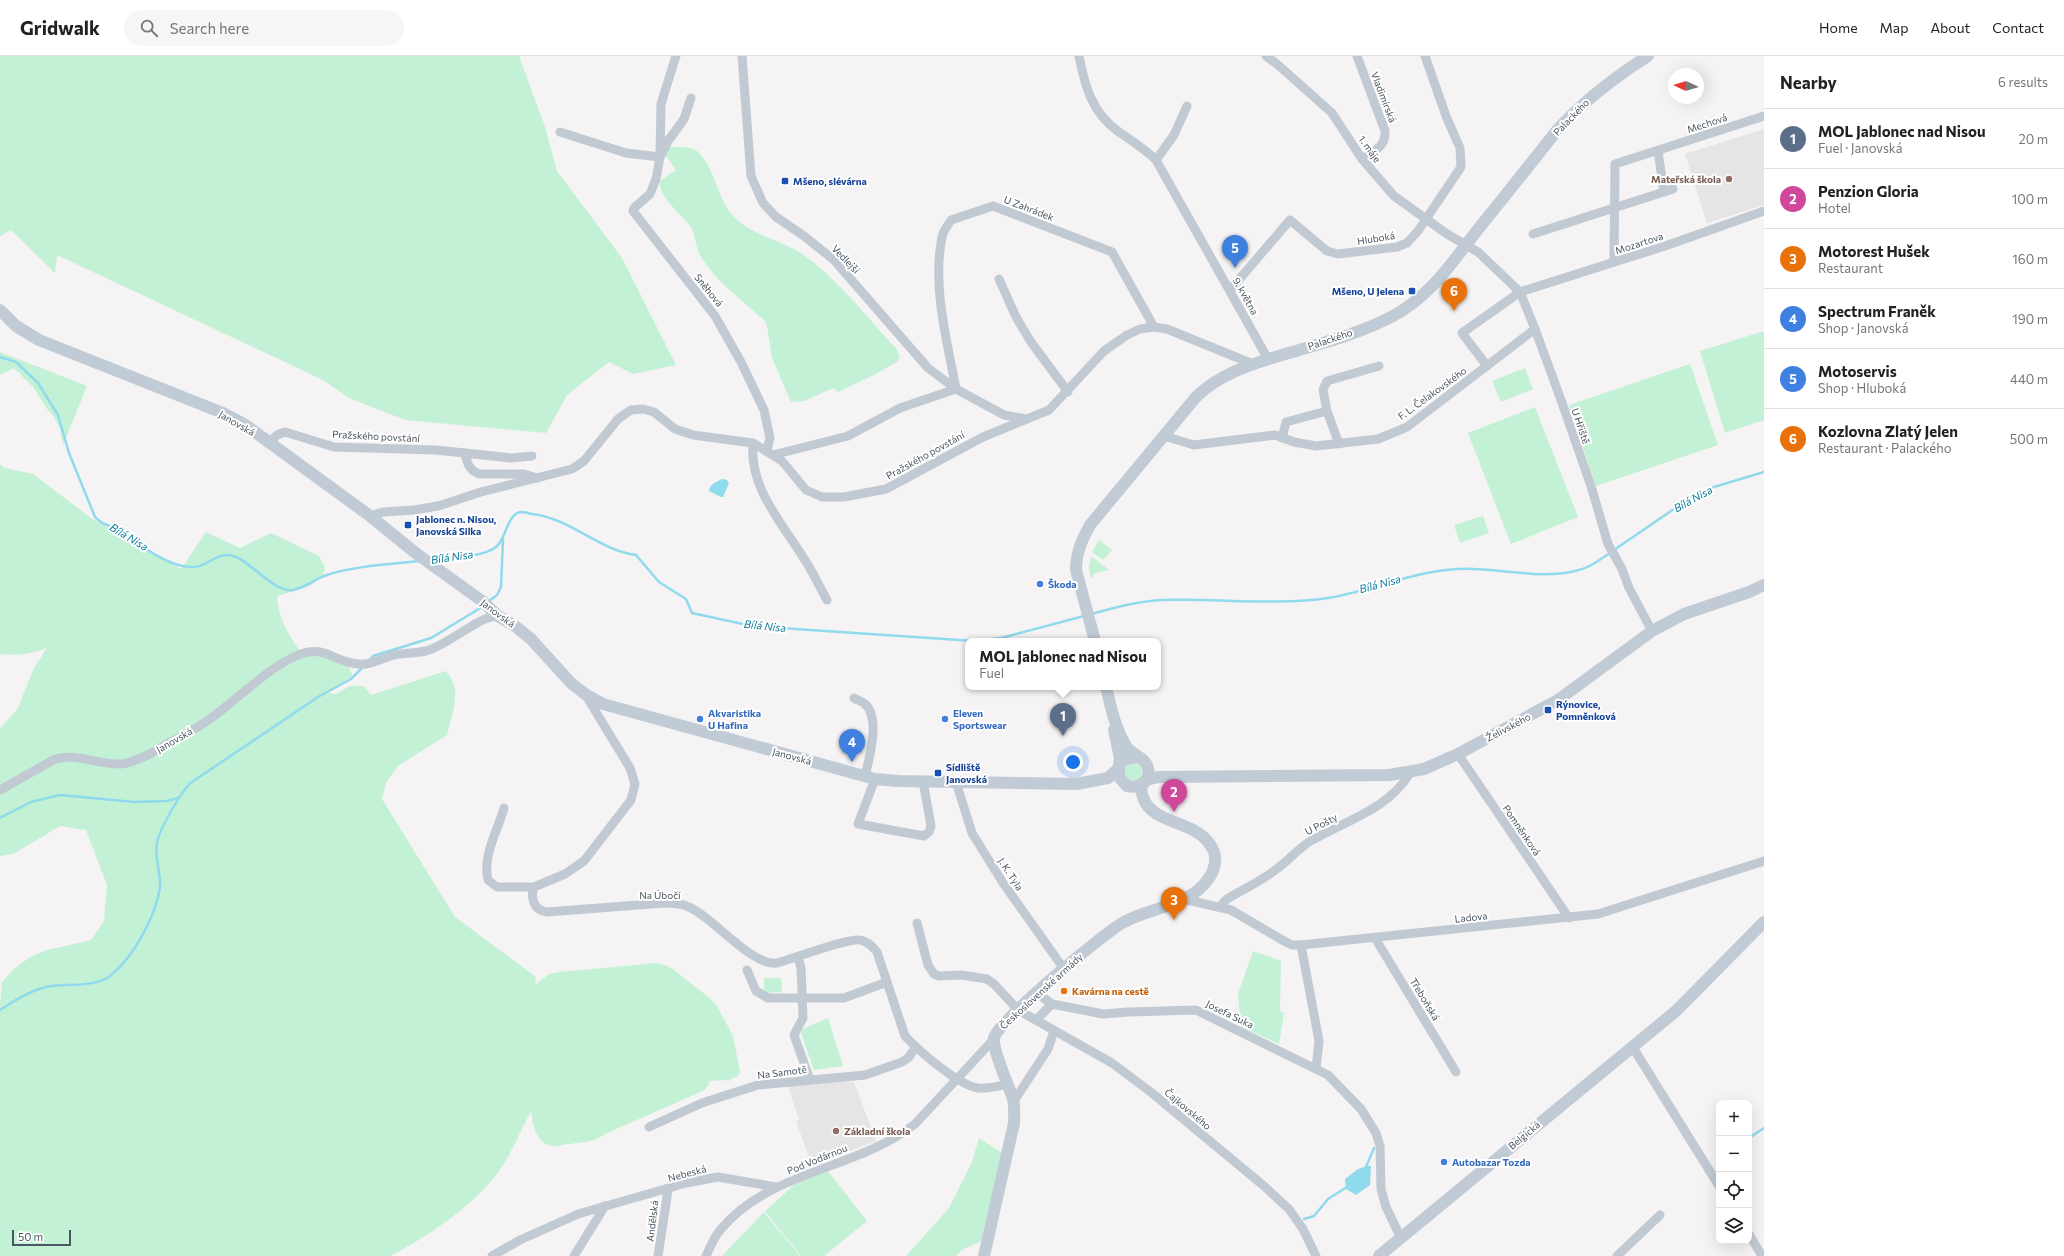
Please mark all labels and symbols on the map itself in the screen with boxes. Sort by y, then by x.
north arrow [1668,68,1704,104]
street label: Vladimírská [1369,70,1399,124]
street label: Palackého [1551,96,1591,138]
street label: Mechová [1685,111,1729,135]
street label: 1. máje [1356,133,1384,165]
place label: Mateřská škola [1651,173,1721,185]
marker: Mateřská škola [1724,174,1734,184]
place label: Mšeno, slévárna [793,175,867,187]
marker: Mšeno, slévárna [780,176,790,186]
street label: U Zahrádek [1002,193,1056,223]
street label: Hluboká [1356,229,1396,247]
street label: Mozartova [1613,230,1665,256]
pin: 5 [1222,235,1248,268]
street label: Vedlejší [830,242,863,276]
street label: Sněhová [692,271,726,309]
street label: 9. května [1231,275,1261,317]
pin: 6 [1441,278,1467,311]
place label: Mšeno, U Jelena [1332,285,1404,297]
marker: Mšeno, U Jelena [1407,286,1417,296]
street label: Palackého [1306,326,1354,352]
street label: F. L. Čelakovského [1395,364,1469,422]
street label: U Hřiště [1569,407,1593,445]
street label: Janovská [217,408,257,438]
street label: Pražského povstání [332,428,421,444]
street label: Pražského povstání [884,428,967,482]
water label: Bílá Nisa [1671,482,1715,515]
place label: Jablonec n. Nisou, Janovská Silka [416,513,497,537]
water label: Bílá Nisa [108,520,151,553]
marker: Jablonec n. Nisou, Janovská Silka [403,520,413,530]
water label: Bílá Nisa [430,547,474,566]
water label: Bílá Nisa [1358,572,1402,595]
place label: Škoda [1048,578,1077,590]
marker: Škoda [1035,579,1045,589]
street label: Janovská [478,596,518,630]
water label: Bílá Nisa [743,617,787,634]
place label: Rýnovice, Pomněnková [1556,698,1616,722]
pin: 1 [1050,703,1076,736]
marker: Rýnovice, Pomněnková [1543,705,1553,715]
place label: Akvaristika U Hafina [708,707,761,731]
place label: Eleven Sportswear [953,707,1007,731]
street label: Želivského [1484,710,1532,744]
marker: Akvaristika U Hafina [695,714,705,724]
marker: Eleven Sportswear [940,714,950,724]
street label: Janovská [154,725,194,755]
pin: 4 [839,729,865,762]
street label: Janovská [771,745,813,767]
your location [1063,752,1083,772]
place label: Sídliště Janovská [946,761,987,785]
marker: Sídliště Janovská [933,768,943,778]
pin: 2 [1161,779,1187,812]
street label: Pomněnková [1501,802,1543,858]
street label: U Pošty [1303,811,1339,837]
street label: J. K. Tyla [996,855,1026,893]
pin: 3 [1161,887,1187,920]
street label: Na Úbočí [639,889,681,901]
street label: Ladova [1454,909,1488,925]
street label: Československé armády [997,951,1085,1031]
street label: Třeboňská [1408,976,1442,1022]
place label: Kavárna na cestě [1072,985,1149,997]
marker: Kavárna na cestě [1059,986,1069,996]
street label: Josefa Suka [1204,997,1256,1031]
street label: Na Samotě [757,1063,807,1081]
street label: Čajkovského [1162,1086,1214,1132]
street label: Belgická [1506,1118,1542,1152]
place label: Základní škola [844,1125,910,1137]
marker: Základní škola [831,1126,841,1136]
street label: Pod Vodárnou [785,1141,849,1177]
place label: Autobazar Tozda [1452,1156,1531,1168]
marker: Autobazar Tozda [1439,1157,1449,1167]
street label: Nebeská [667,1162,707,1184]
street label: Andělská [644,1200,660,1242]
scale bar [12,1228,71,1247]

